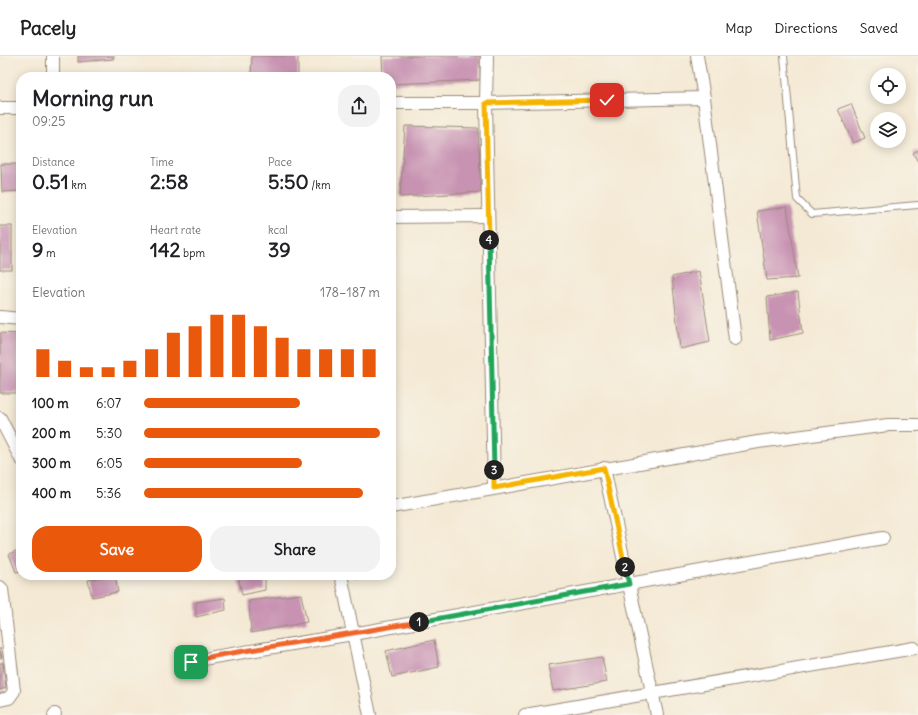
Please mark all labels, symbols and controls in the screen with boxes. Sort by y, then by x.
text: Pacely [20,16,76,40]
text: Map [725,19,752,37]
text: Directions [774,19,838,37]
text: Saved [860,19,898,37]
map controls [870,68,906,148]
button: locate [870,68,906,104]
pin [590,83,624,117]
text: Morning run [32,84,154,112]
button: share [338,85,380,127]
icon: check [596,89,618,111]
button: layers [870,112,906,148]
text: 09:25 [32,113,66,130]
text: Distance [32,155,75,169]
text: Time [150,155,174,169]
text: Pace [268,155,292,169]
text: 0.51 [32,169,69,194]
text: 2:58 [150,169,189,194]
text: 5:50 [268,169,309,194]
text: km [69,178,87,192]
text: /km [309,178,331,192]
text: Elevation [32,223,77,237]
text: Heart rate [150,223,201,237]
text: kcal [268,223,288,237]
pin: 4 [479,230,499,250]
text: 4 [486,233,492,247]
text: 9 [32,237,44,262]
text: 142 [150,237,180,262]
text: 39 [268,237,291,262]
text: m [44,246,56,260]
text: bpm [180,246,205,260]
text: Elevation [32,284,85,301]
text: 178–187 m [320,284,380,301]
text: 100 m [32,395,69,412]
text: 6:07 [96,395,121,412]
text: 200 m [32,425,71,442]
text: 5:30 [96,425,122,442]
text: 300 m [32,455,71,472]
text: 6:05 [96,455,122,472]
pin: 3 [484,460,504,480]
text: 3 [491,463,497,477]
text: 400 m [32,485,71,502]
text: 5:36 [96,485,121,502]
button: Save [32,526,202,572]
button: Share [210,526,380,572]
pin: 2 [615,557,635,577]
text: 2 [622,560,628,574]
pin: 1 [409,612,429,632]
text: 1 [417,615,421,629]
pin [174,645,208,679]
icon: arrive [180,651,202,673]

